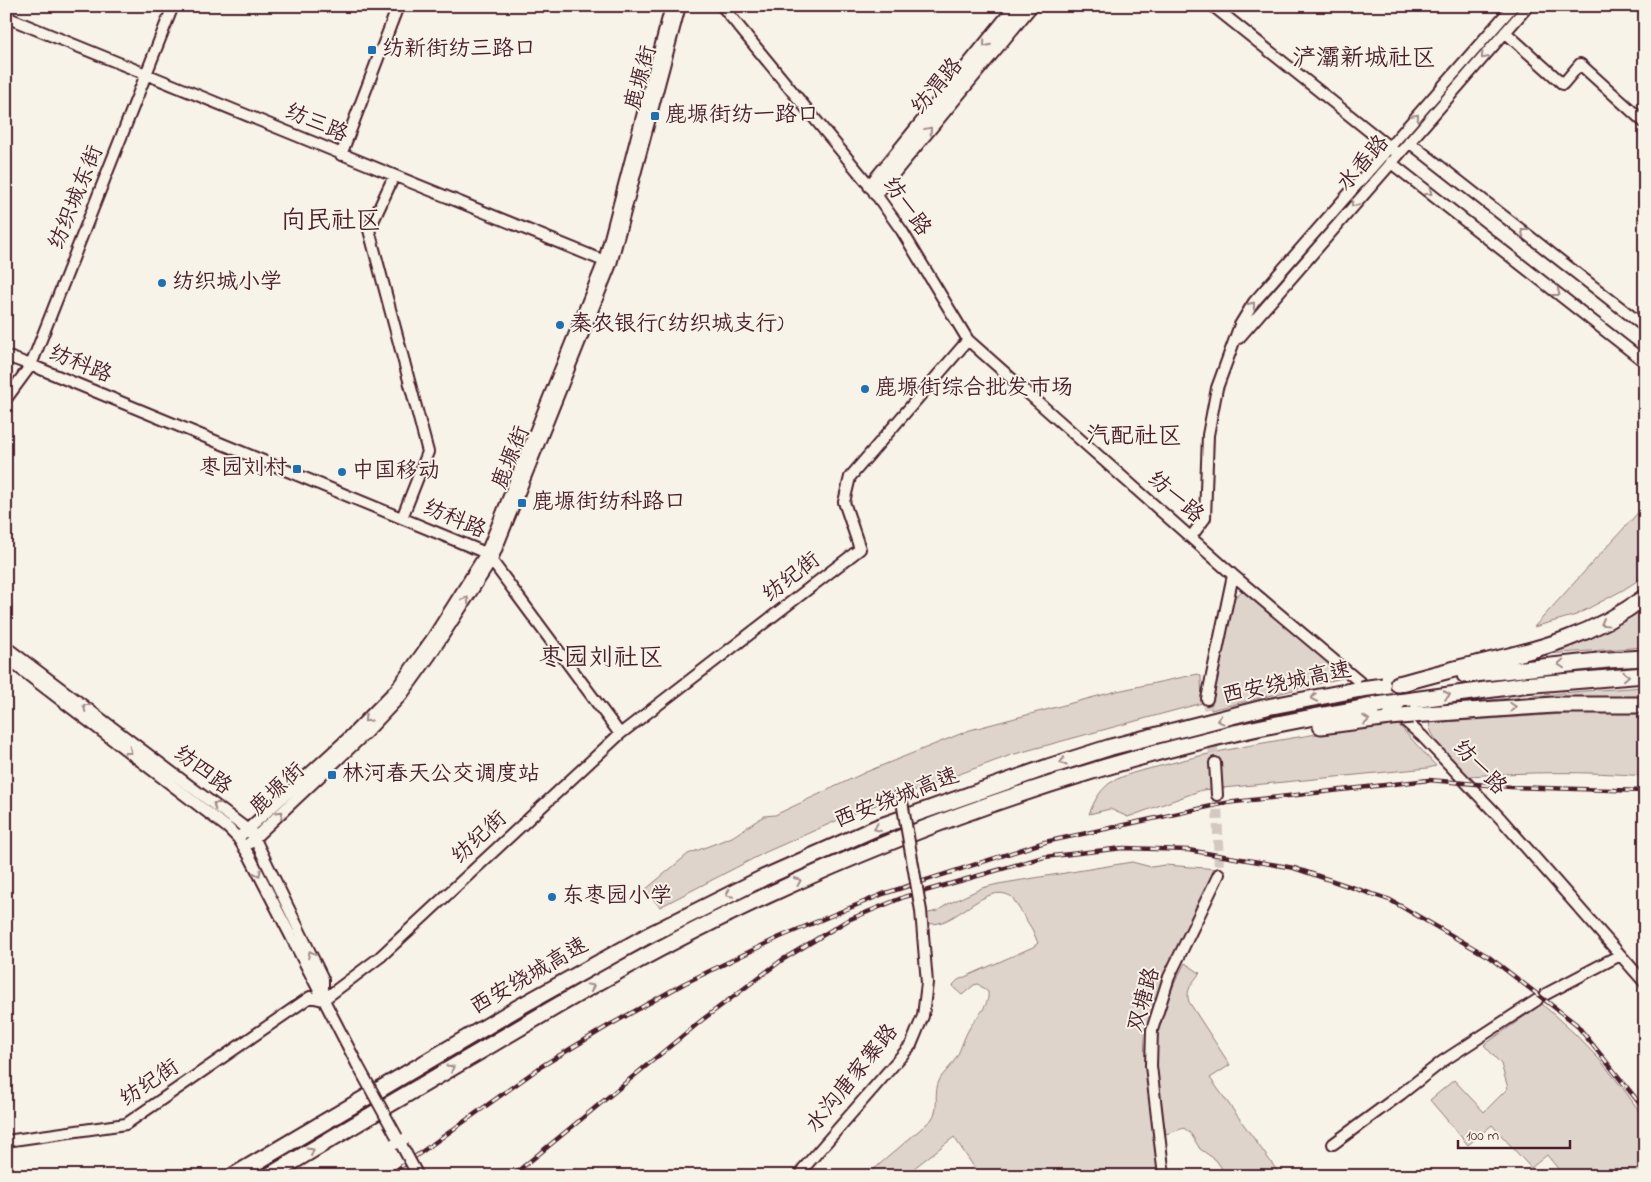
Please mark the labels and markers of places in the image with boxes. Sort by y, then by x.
place label: 纺新街纺三路口 [382,34,536,66]
marker: 纺新街纺三路口 [366,44,378,56]
place label: 鹿塬街纺一路口 [665,100,819,132]
marker: 鹿塬街纺一路口 [649,110,661,122]
place label: 纺织城小学 [172,267,282,299]
marker: 纺织城小学 [156,277,168,289]
place label: 秦农银行(纺织城支行) [570,309,784,341]
marker: 秦农银行(纺织城支行) [554,319,566,331]
place label: 鹿塬街综合批发市场 [875,373,1073,405]
marker: 鹿塬街综合批发市场 [859,383,871,395]
place label: 枣园刘村 [199,453,287,485]
place label: 中国移动 [352,456,440,488]
marker: 枣园刘村 [291,463,303,475]
marker: 中国移动 [336,466,348,478]
place label: 鹿塬街纺科路口 [532,487,686,519]
marker: 鹿塬街纺科路口 [516,497,528,509]
place label: 林河春天公交调度站 [342,759,540,791]
marker: 林河春天公交调度站 [326,769,338,781]
place label: 东枣园小学 [562,881,672,913]
marker: 东枣园小学 [546,891,558,903]

